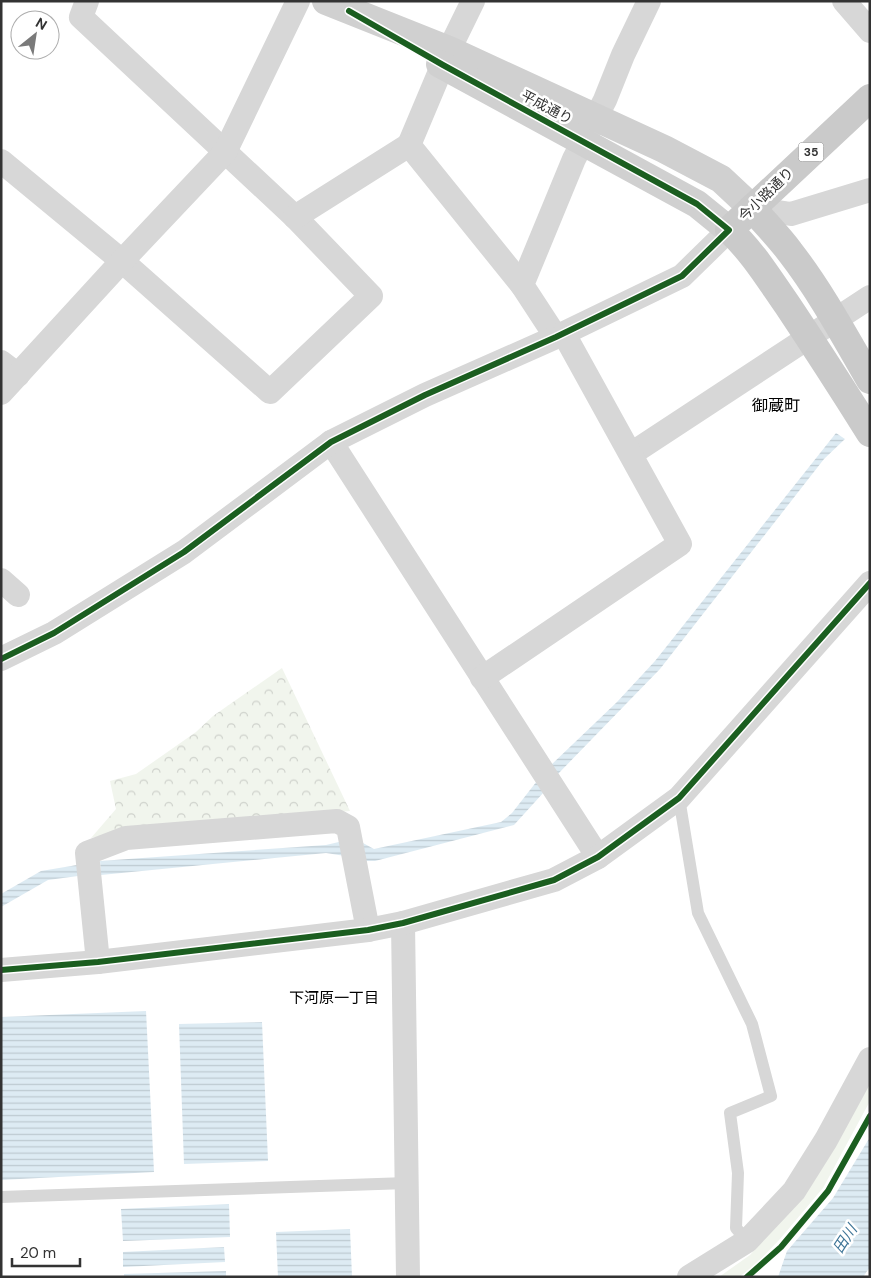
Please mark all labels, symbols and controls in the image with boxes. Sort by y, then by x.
north arrow [10,10,60,60]
text: N [33,13,50,34]
street label: 平成通り [518,86,576,128]
road number: 35 [798,142,824,162]
street label: 今小路通り [735,163,797,225]
district label: 御蔵町 [752,395,800,416]
district label: 下河原一丁目 [289,988,379,1008]
water label: 田川 [828,1219,863,1257]
scale bar [12,1236,80,1268]
text: 20 m [20,1243,56,1263]

